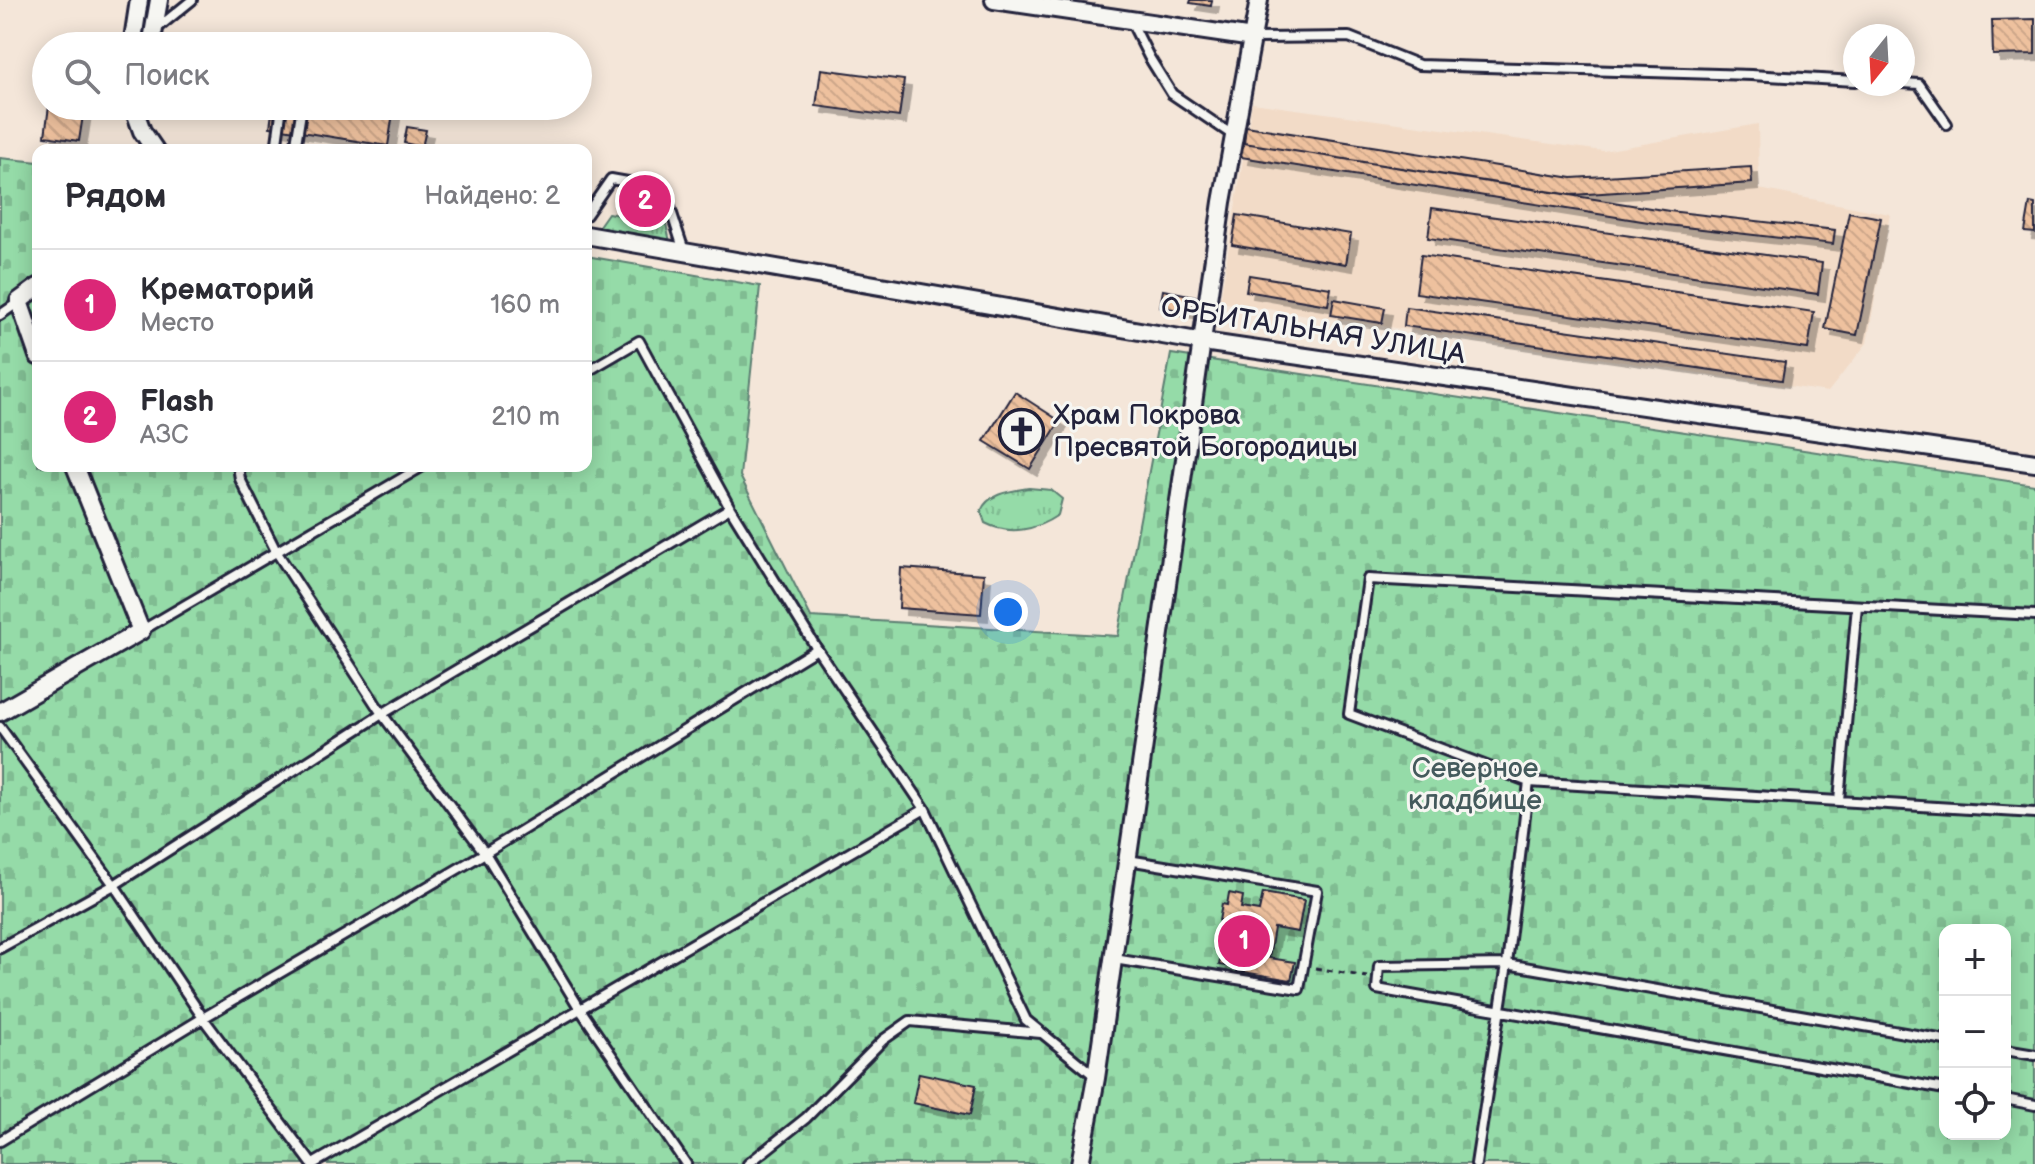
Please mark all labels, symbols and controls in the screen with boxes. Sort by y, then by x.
north arrow [1843,24,1915,96]
search box [32,32,592,120]
icon: search [60,54,104,98]
text: Поиск [124,58,210,94]
pin: 2 [619,171,671,231]
text: Рядом [64,176,166,217]
text: Найдено: 2 [424,181,560,212]
text: Крематорий [140,272,314,308]
text: 1 [85,290,95,321]
text: 160 m [490,290,560,321]
street label: ОРБИТАЛЬНАЯ УЛИЦА [1158,291,1469,372]
text: Место [140,308,214,339]
text: Flash [140,384,214,420]
place label: Храм Покрова Пресвятой Богородицы [1053,399,1358,464]
text: 2 [82,402,98,433]
text: 210 m [491,402,560,433]
church icon: Храм Покрова Пресвятой Богородицы [998,407,1046,455]
text: АЗС [140,420,189,451]
your location [988,592,1028,632]
park label: Северное кладбище [1408,752,1542,817]
pin: 1 [1218,911,1270,971]
map controls [1939,924,2011,1140]
button: + [1939,924,2011,996]
button: − [1939,996,2011,1068]
button: locate [1939,1068,2011,1140]

